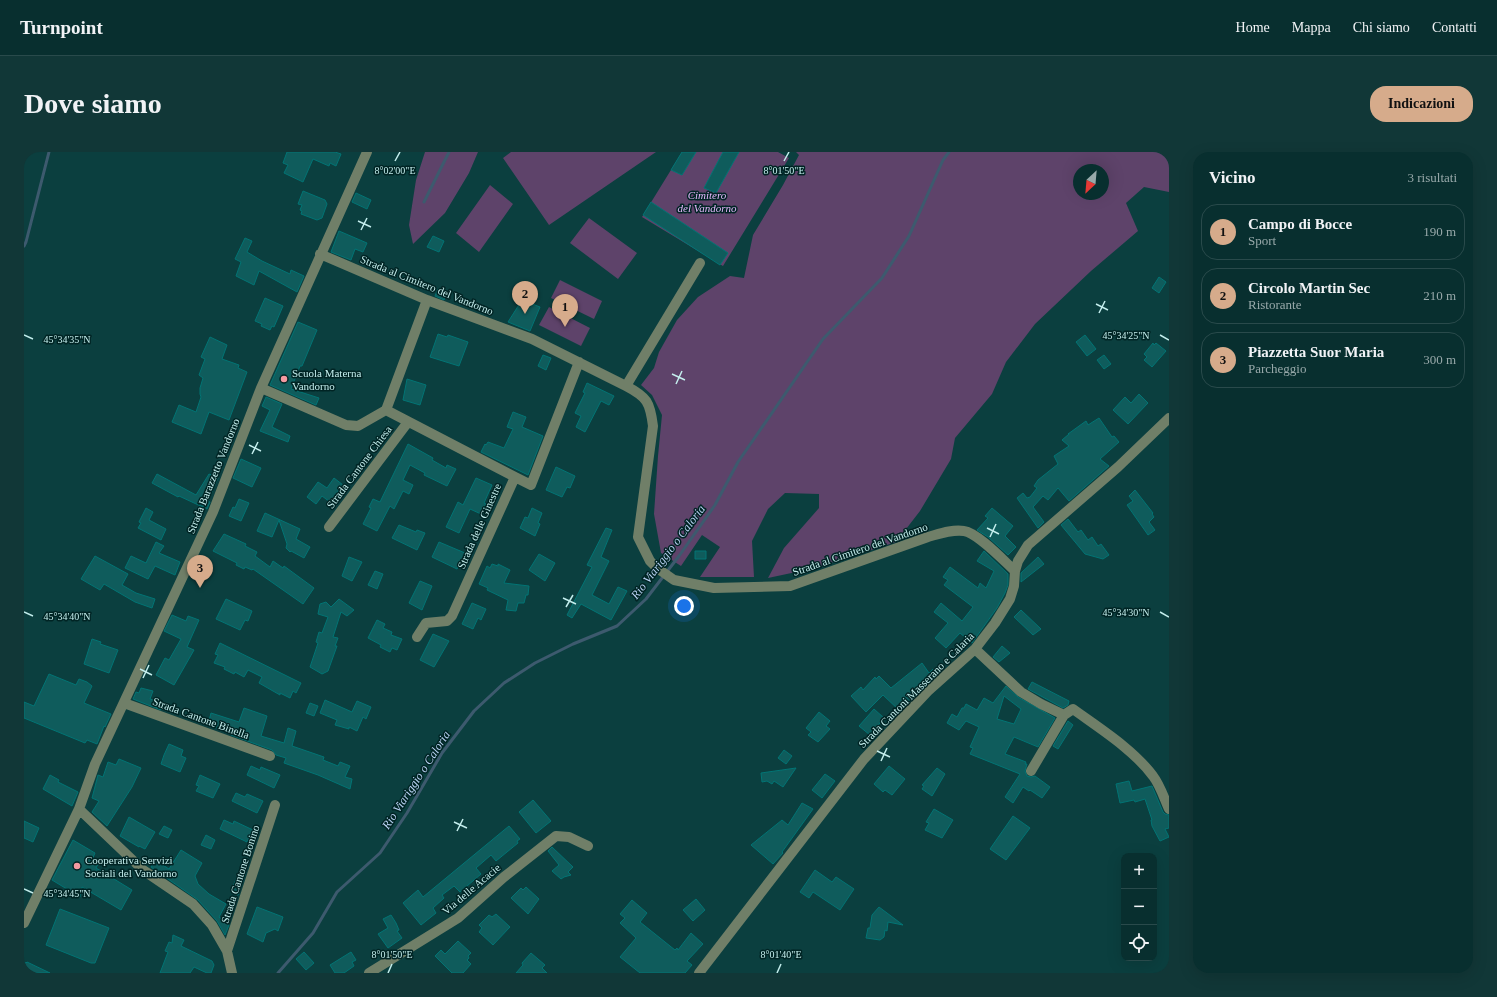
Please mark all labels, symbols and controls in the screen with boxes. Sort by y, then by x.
text: Turnpoint [20,17,103,38]
text: Home [1236,20,1270,35]
text: Mappa [1292,20,1331,35]
text: Chi siamo [1353,20,1410,35]
text: Contatti [1432,20,1477,35]
button: Indicazioni [1370,86,1473,122]
text: Dove siamo [24,88,162,119]
north arrow [1073,164,1109,200]
text: 8°02'00"E [375,165,416,176]
text: 8°01'50"E [764,165,805,176]
text: Vicino [1209,168,1256,187]
text: 3 risultati [1408,170,1457,185]
park label: Cimitero del Vandorno [678,189,737,214]
text: Campo di Bocce [1248,216,1352,232]
text: 1 [1220,224,1226,239]
text: 190 m [1423,224,1456,239]
text: Sport [1248,233,1276,248]
street label: Strada al Cimitero del Vandorno [359,253,496,317]
text: Circolo Martin Sec [1248,280,1370,296]
pin: 2 [512,281,538,314]
text: 2 [1220,288,1226,303]
text: 210 m [1423,288,1456,303]
pin: 1 [552,294,578,327]
text: Ristorante [1248,297,1301,312]
text: 45°34'25"N [1102,330,1150,341]
text: 45°34'35"N [43,334,91,345]
text: Piazzetta Suor Maria [1248,344,1384,360]
text: 3 [1220,352,1226,367]
text: 300 m [1423,352,1456,367]
text: Parcheggio [1248,361,1306,376]
place label: Scuola Materna Vandorno [292,367,361,392]
marker: Scuola Materna Vandorno [279,374,289,384]
street label: Strada Barazzetto Vandorno [184,416,242,535]
street label: Strada Cantone Chiesa [324,423,394,511]
street label: Strada delle Ginestre [455,481,503,571]
water label: Rio Viariggio o Caloria [627,502,708,603]
street label: Strada al Cimitero del Vandorno [791,520,930,578]
pin: 3 [187,555,213,588]
your location [674,596,694,616]
text: 45°34'30"N [1102,607,1150,618]
text: 45°34'40"N [43,611,91,622]
street label: Strada Cantoni Masserano e Calaria [856,630,976,750]
street label: Strada Cantone Binella [151,695,251,741]
water label: Rio Viariggio o Caloria [379,728,453,833]
street label: Strada Cantone Bonino [218,823,262,925]
map controls [1121,853,1157,961]
button: + [1121,853,1157,889]
place label: Cooperativa Servizi Sociali del Vandorno [85,854,178,879]
marker: Cooperativa Servizi Sociali del Vandorno [72,861,82,871]
street label: Via delle Acacie [440,861,503,917]
text: 45°34'45"N [43,888,91,899]
button: − [1121,889,1157,925]
button: locate [1121,925,1157,961]
text: 8°01'50"E [372,949,413,960]
text: 8°01'40"E [761,949,802,960]

